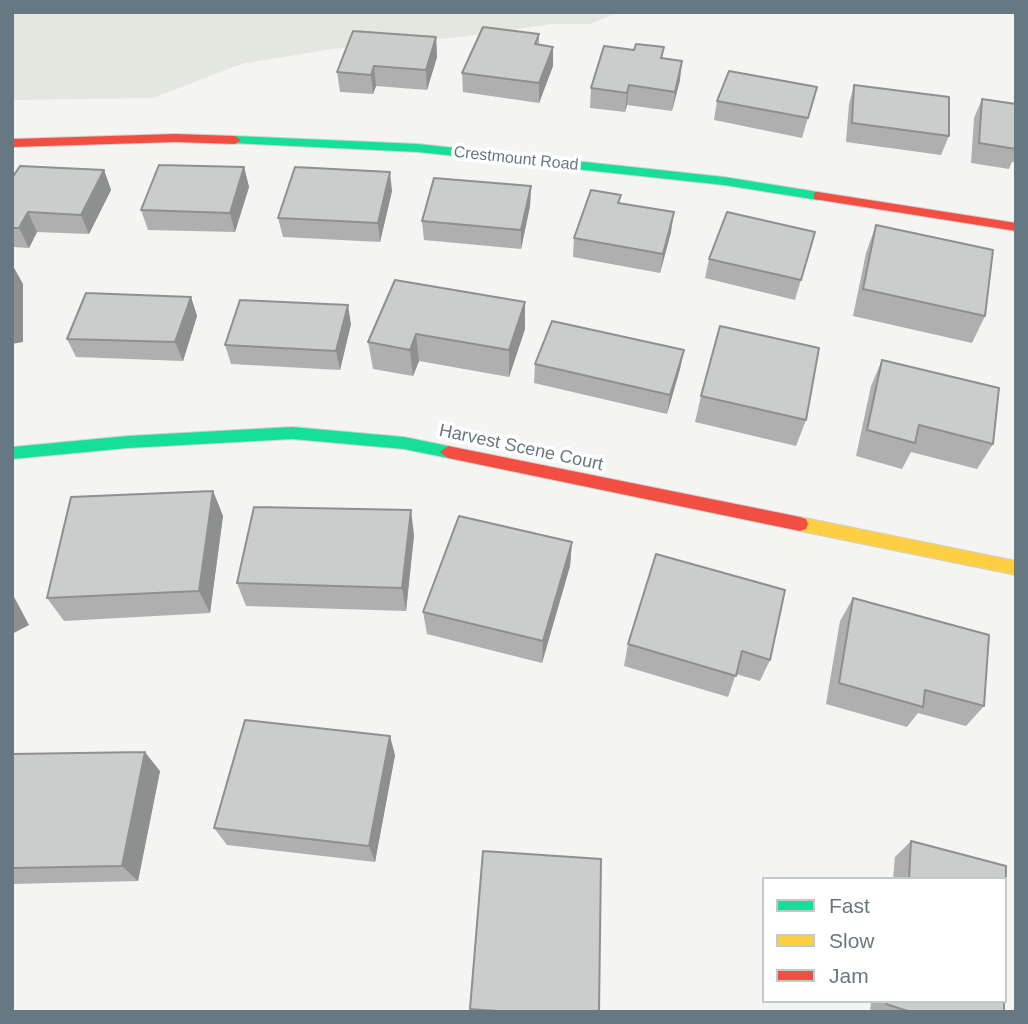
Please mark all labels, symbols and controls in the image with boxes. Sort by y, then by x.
street label: Crestmount Road [453,143,579,175]
street label: Harvest Scene Court [437,420,605,476]
legend [762,877,1007,1003]
text: Fast [829,894,870,917]
text: Slow [829,929,875,952]
text: Jam [829,964,869,987]

